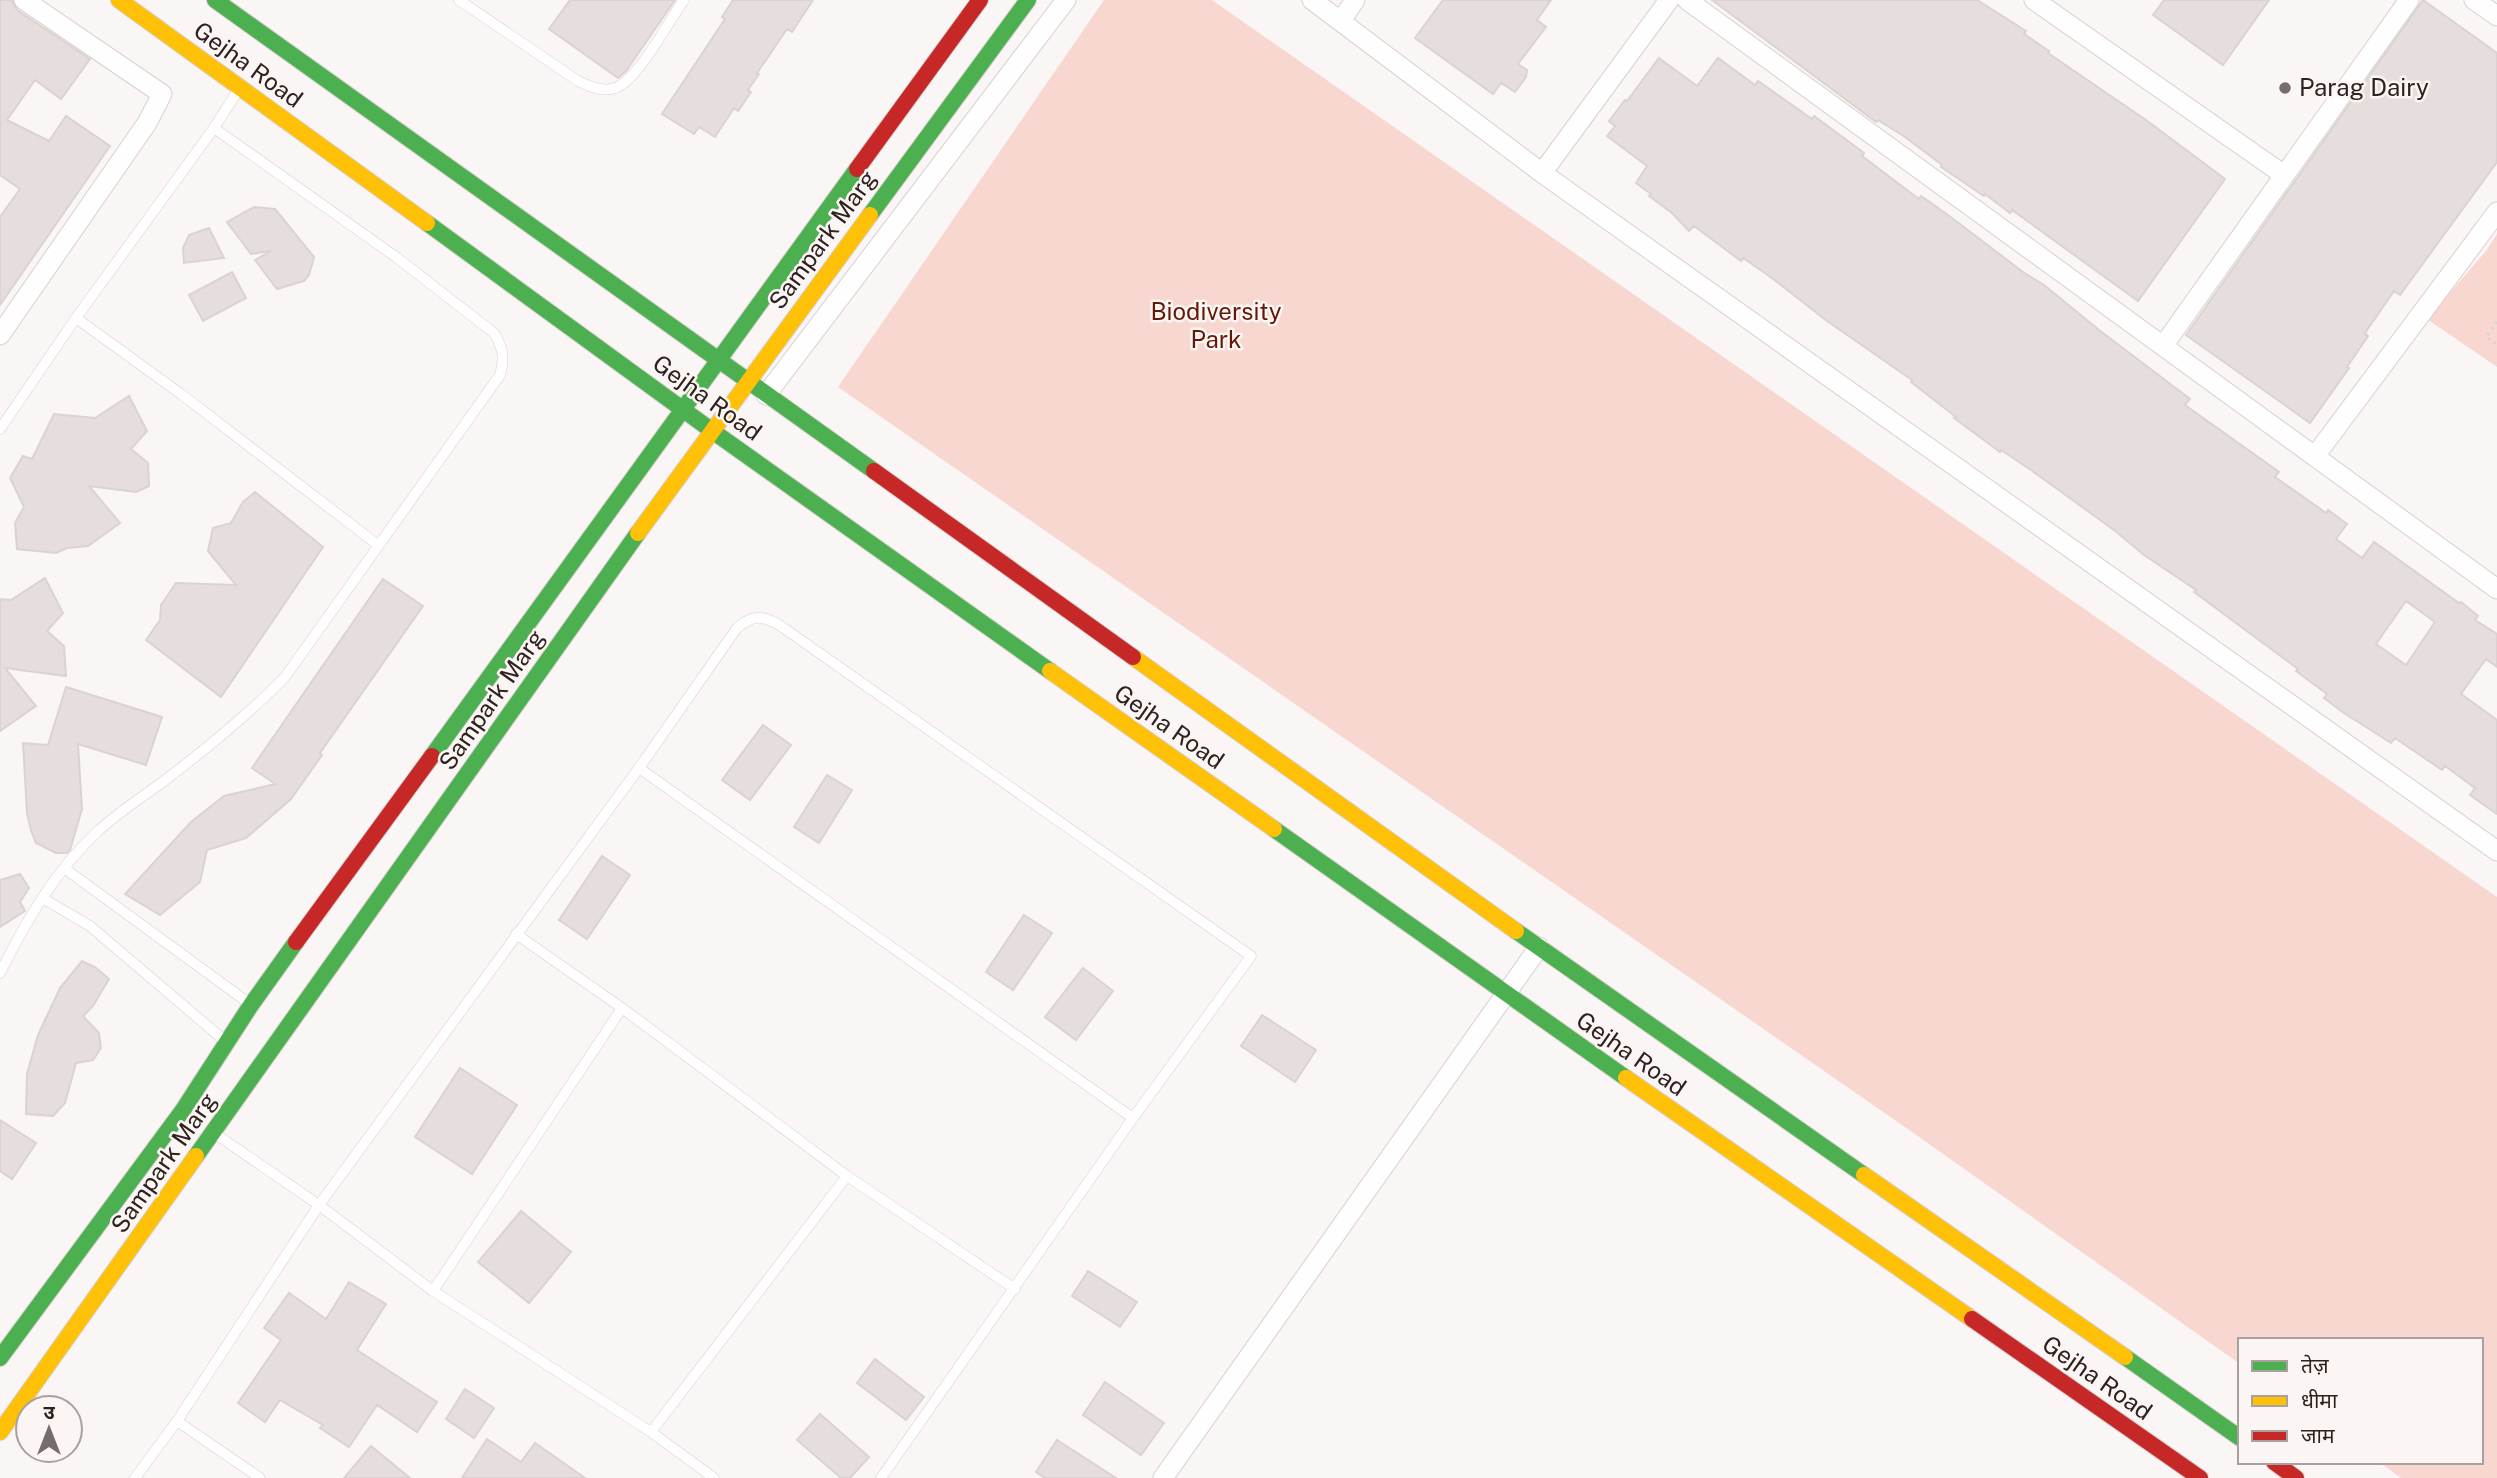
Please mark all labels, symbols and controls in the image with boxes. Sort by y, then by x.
street label: Gejha Road [189,15,308,113]
place label: Parag Dairy [2299,73,2429,101]
marker: Parag Dairy [2277,80,2293,96]
street label: Sampark Marg [763,165,882,314]
park label: Biodiversity Park [1150,297,1282,353]
street label: Gejha Road [648,348,767,446]
street label: Sampark Marg [433,624,550,775]
street label: Gejha Road [1109,678,1230,774]
street label: Gejha Road [1571,1005,1692,1101]
street label: Sampark Marg [105,1087,222,1238]
street label: Gejha Road [2037,1329,2158,1425]
legend [2238,1338,2483,1464]
text: तेज़ [2301,1353,2329,1378]
text: धीमा [2301,1388,2338,1413]
north arrow [14,1394,84,1464]
text: उ [43,1401,55,1423]
text: जाम [2301,1423,2335,1448]

